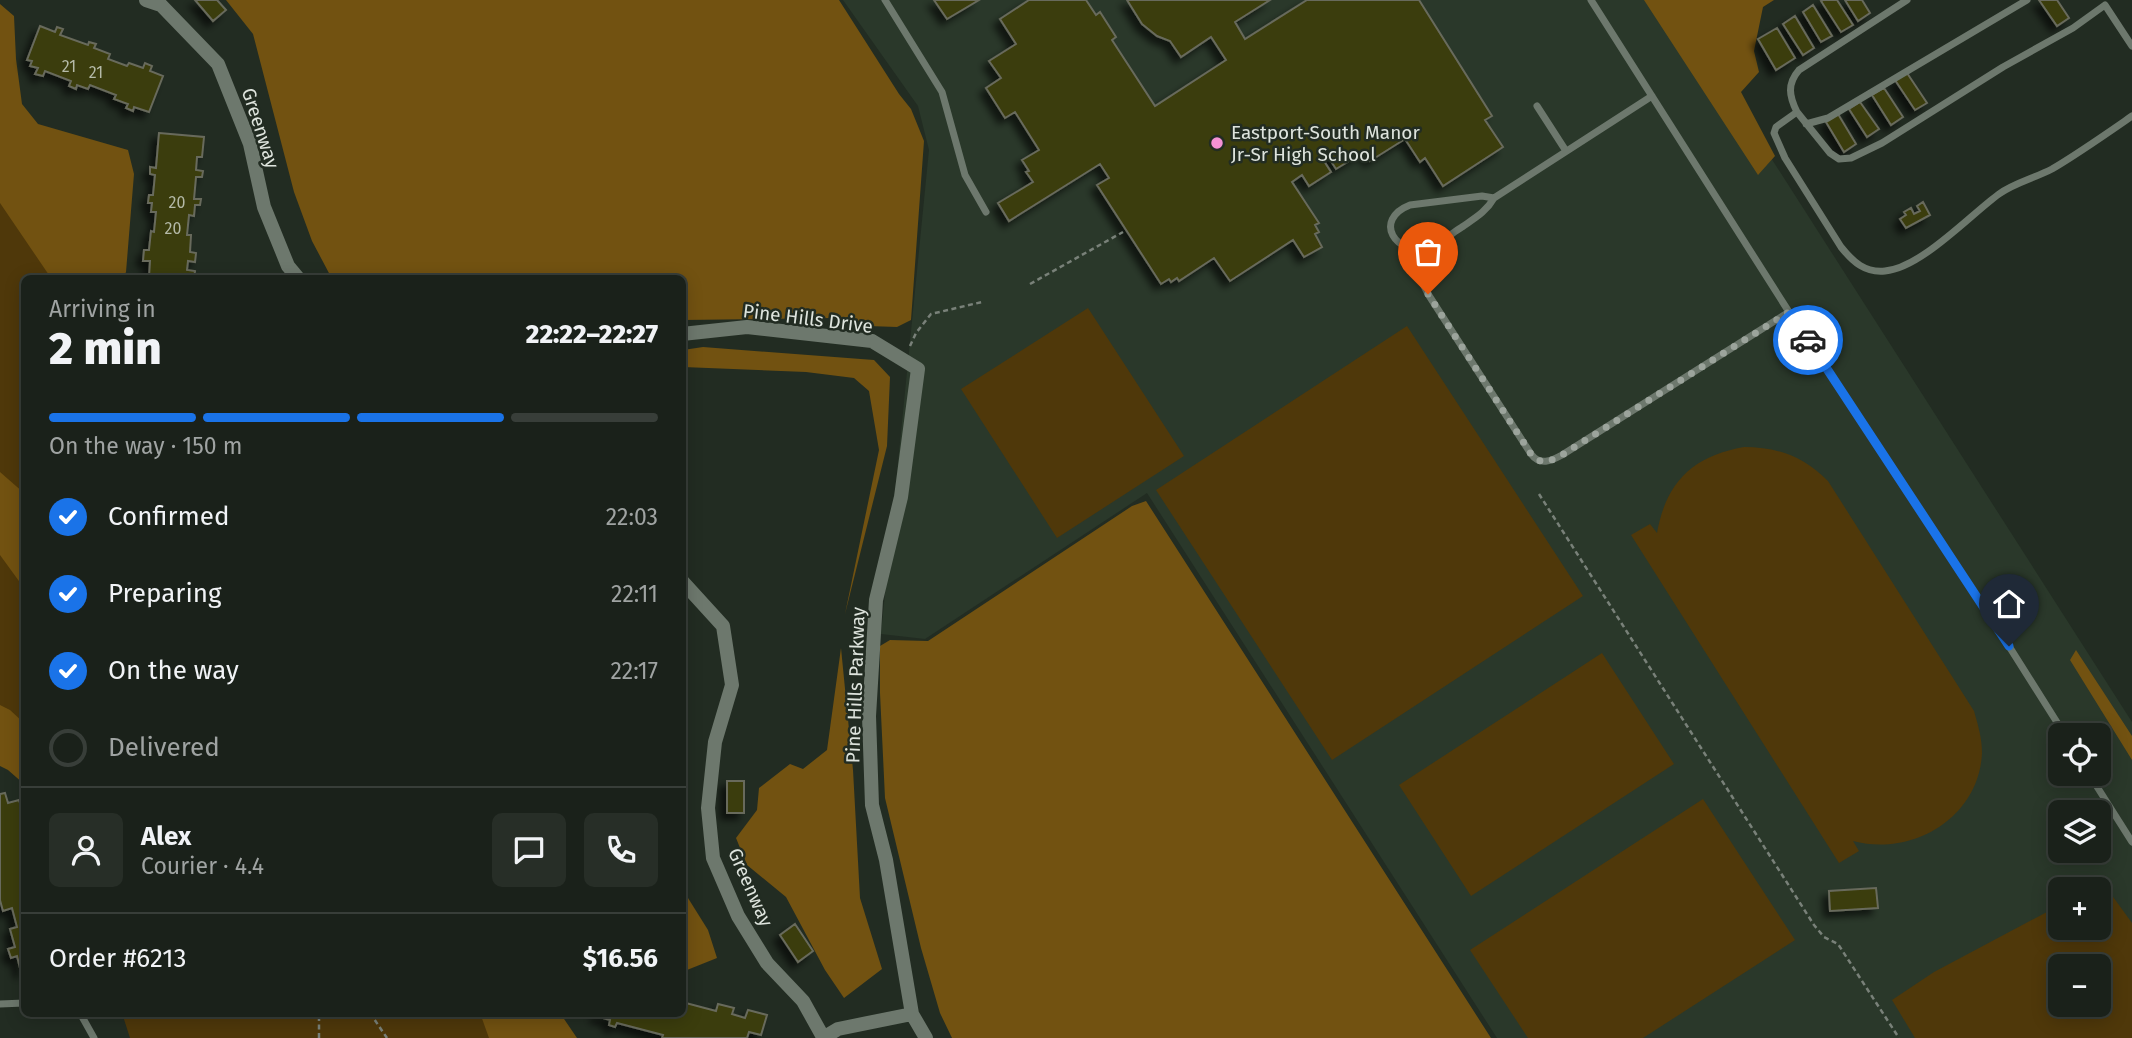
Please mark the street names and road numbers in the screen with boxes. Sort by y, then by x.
street label: Greenway [237,85,285,172]
street label: Pine Hills Drive [742,299,874,338]
street label: Pine Hills Parkway [841,606,870,764]
street label: Greenway [723,844,778,931]

